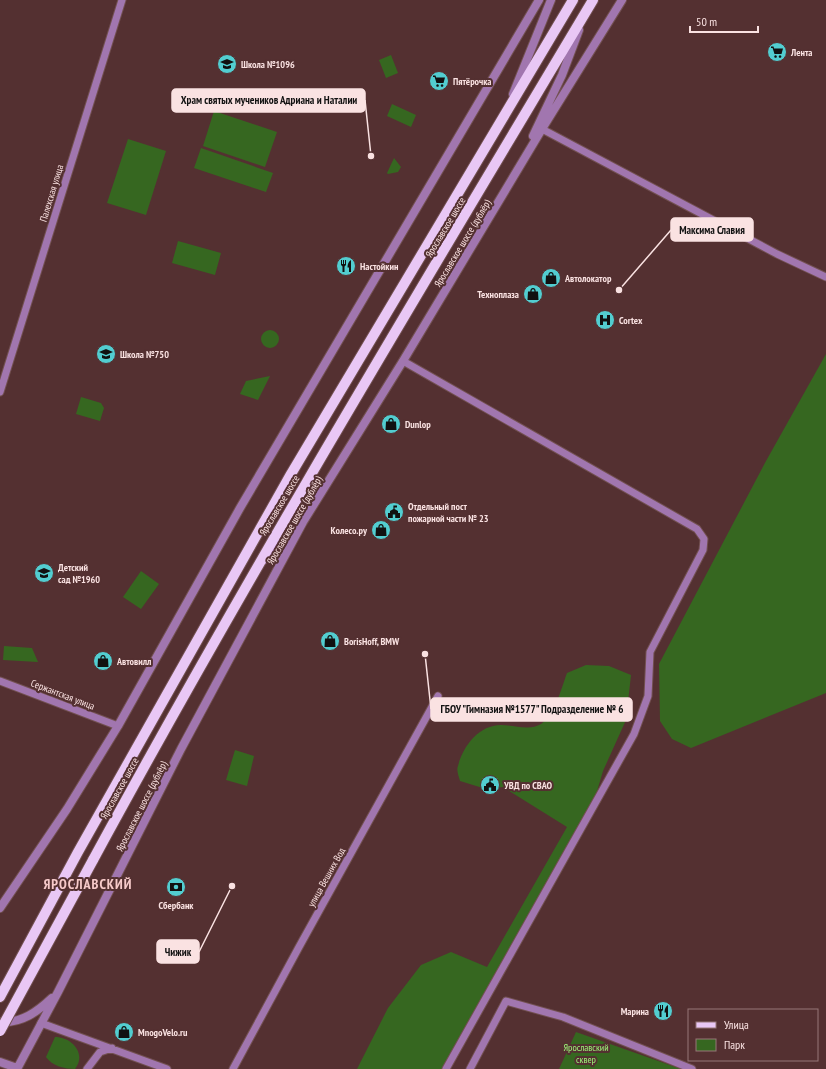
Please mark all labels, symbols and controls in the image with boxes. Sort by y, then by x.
scale bar [690,8,758,34]
text: 50 m [696,14,717,29]
supermarket icon: Лента [766,41,788,63]
place label: Лента [790,46,812,59]
school or university icon: Школа №1096 [216,53,238,75]
place label: Школа №1096 [241,58,295,71]
supermarket icon: Пятёрочка [428,70,450,92]
place label: Пятёрочка [453,75,491,88]
callout: Храм святых мучеников Адриана и Наталии [172,89,365,112]
text: Храм святых мучеников Адриана и Наталии [181,93,357,107]
street label: Палехская улица [37,163,66,223]
street label: Ярославское шоссе [422,195,469,260]
street label: Ярославское шоссе (дублёр) [431,197,494,289]
callout: Максима Славия [671,218,753,241]
text: Максима Славия [679,223,745,237]
restaurant icon: Настойкин [335,255,357,277]
place label: Настойкин [360,260,399,273]
shop icon: Автолокатор [540,267,562,289]
place label: Автолокатор [564,272,612,285]
shop icon: Техноплаза [522,283,544,305]
place label: Техноплаза [477,288,519,301]
hospital icon: Cortex [594,309,616,331]
place label: Cortex [619,314,643,327]
school or university icon: Школа №750 [95,343,117,365]
place label: Школа №750 [120,348,169,361]
shop icon: Dunlop [380,413,402,435]
place label: Dunlop [405,418,431,431]
street label: Ярославское шоссе [256,473,303,538]
street label: Ярославское шоссе (дублёр) [264,473,325,567]
place label: Отдельный пост пожарной части № 23 [408,500,489,525]
public building icon: Отдельный пост пожарной части № 23 [383,501,405,523]
shop icon: Колесо.ру [370,519,392,541]
place label: Колесо.ру [331,524,368,537]
place label: Детский сад №1960 [58,561,100,586]
school or university icon: Детский сад №1960 [33,562,55,584]
shop icon: BorisHoff, BMW [319,630,341,652]
place label: BorisHoff, BMW [344,635,400,648]
shop icon: Автовилл [92,650,114,672]
place label: Автовилл [116,655,151,668]
street label: Сержантская улица [29,676,97,713]
callout: ГБОУ "Гимназия №1577" Подразделение № 6 [431,698,632,721]
text: ГБОУ "Гимназия №1577" Подразделение № 6 [441,702,623,716]
street label: Ярославское шоссе [97,755,142,821]
street label: Ярославское шоссе (дублёр) [113,758,170,854]
public building icon: УВД по СВАО [479,774,501,796]
place label: УВД по СВАО [503,779,552,792]
street label: улица Вешних Вод [305,845,348,909]
district label: ЯРОСЛАВСКИЙ [44,875,132,893]
bank icon: Сбербанк [165,876,187,898]
place label: Сбербанк [159,899,194,912]
callout: Чижик [157,940,199,963]
text: Чижик [165,945,192,959]
restaurant icon: Марина [652,1000,674,1022]
place label: Марина [621,1005,649,1018]
legend [688,1009,818,1061]
text: Улица [724,1017,749,1032]
shop icon: MnogoVelo.ru [113,1021,135,1043]
place label: MnogoVelo.ru [138,1026,188,1039]
text: Парк [724,1037,745,1052]
park label: Ярославский сквер [563,1041,609,1066]

